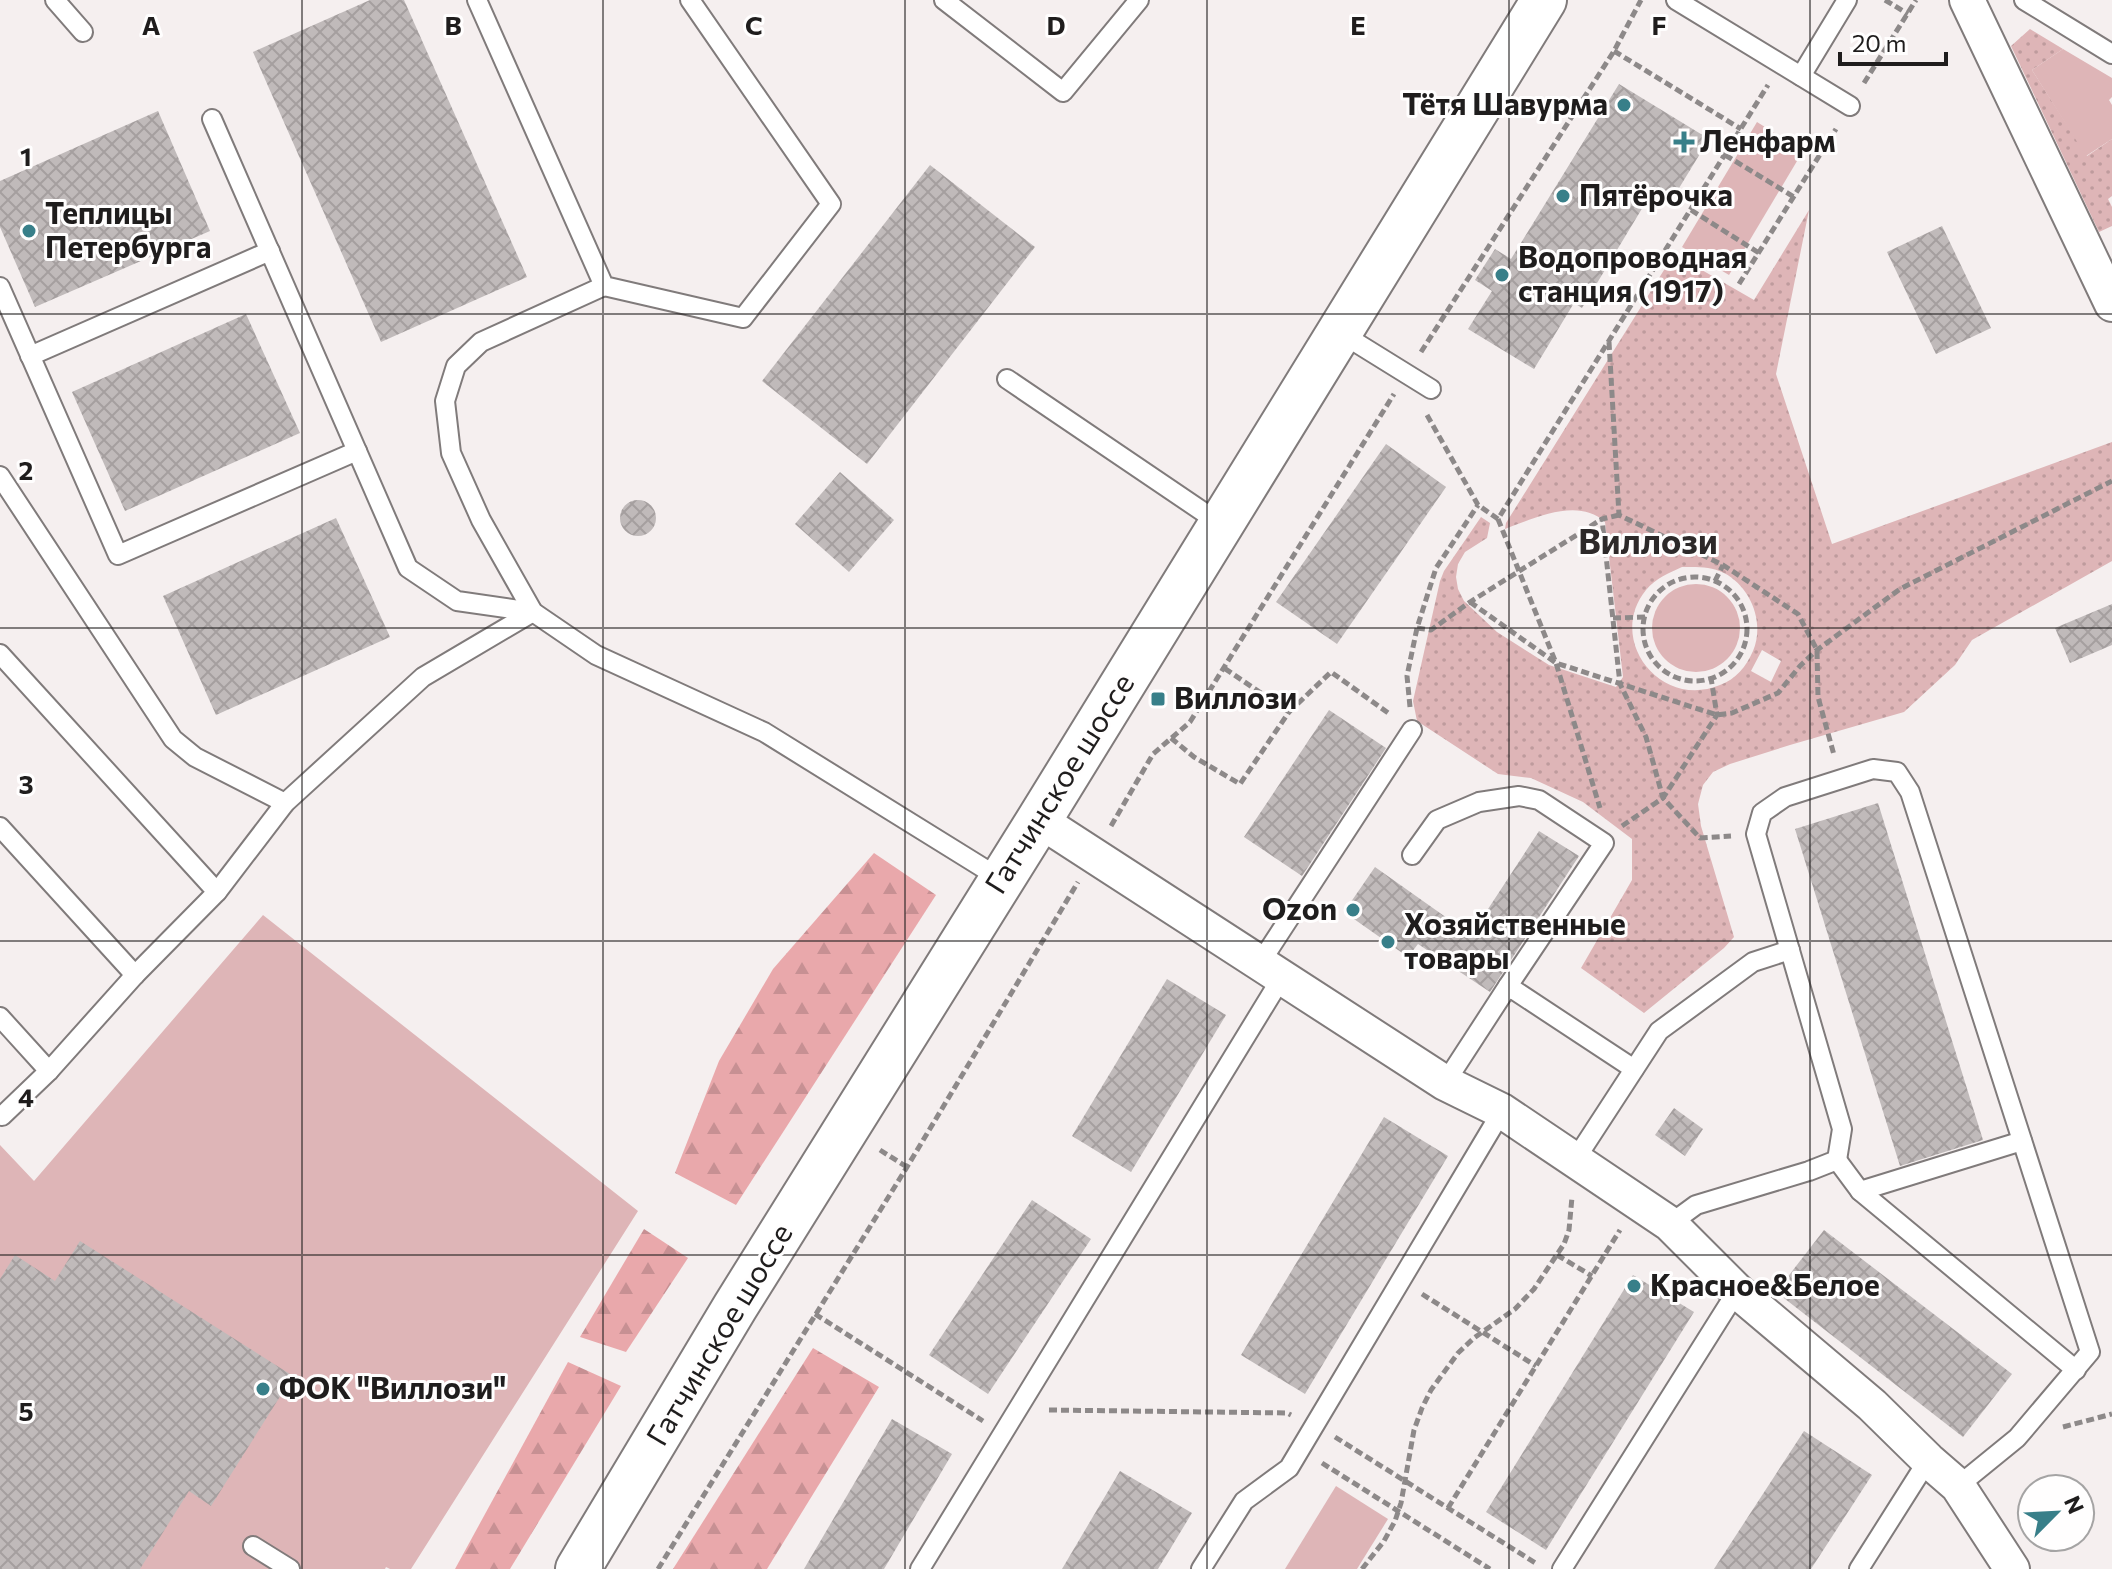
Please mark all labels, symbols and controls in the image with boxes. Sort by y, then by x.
text: A [142,9,161,40]
text: B [444,9,462,40]
text: C [745,9,763,40]
text: D [1046,9,1066,40]
text: E [1350,9,1366,40]
text: F [1651,9,1667,40]
scale bar [1840,16,1946,66]
text: 20 m [1852,28,1906,57]
place label: Тётя Шавурма [1402,84,1608,121]
marker: Тётя Шавурма [1615,96,1633,114]
place label: Ленфарм [1700,121,1836,158]
marker: Ленфарм [1675,133,1693,151]
text: 1 [20,140,32,171]
place label: Пятёрочка [1579,175,1733,212]
marker: Пятёрочка [1554,187,1572,205]
place label: Теплицы Петербурга [45,193,211,264]
marker: Теплицы Петербурга [20,222,38,240]
place label: Водопроводная станция (1917) [1518,237,1747,308]
marker: Водопроводная станция (1917) [1493,266,1511,284]
text: 2 [19,454,33,485]
district label: Виллози [1578,519,1718,561]
street label: Гатчинское шоссе [975,666,1140,899]
place label: Виллози [1174,678,1297,715]
marker: Виллози [1149,690,1167,708]
text: 3 [18,768,34,799]
place label: Ozon [1262,889,1337,926]
marker: Ozon [1344,901,1362,919]
place label: Хозяйственные товары [1404,904,1626,975]
marker: Хозяйственные товары [1379,933,1397,951]
text: 4 [18,1081,34,1112]
street label: Гатчинское шоссе [637,1216,799,1451]
place label: Красное&Белое [1650,1265,1880,1302]
marker: Красное&Белое [1625,1277,1643,1295]
place label: ФОК "Виллози" [279,1368,506,1405]
marker: ФОК "Виллози" [254,1380,272,1398]
text: 5 [18,1395,34,1426]
north arrow [2016,1473,2096,1553]
text: N [2059,1492,2090,1518]

